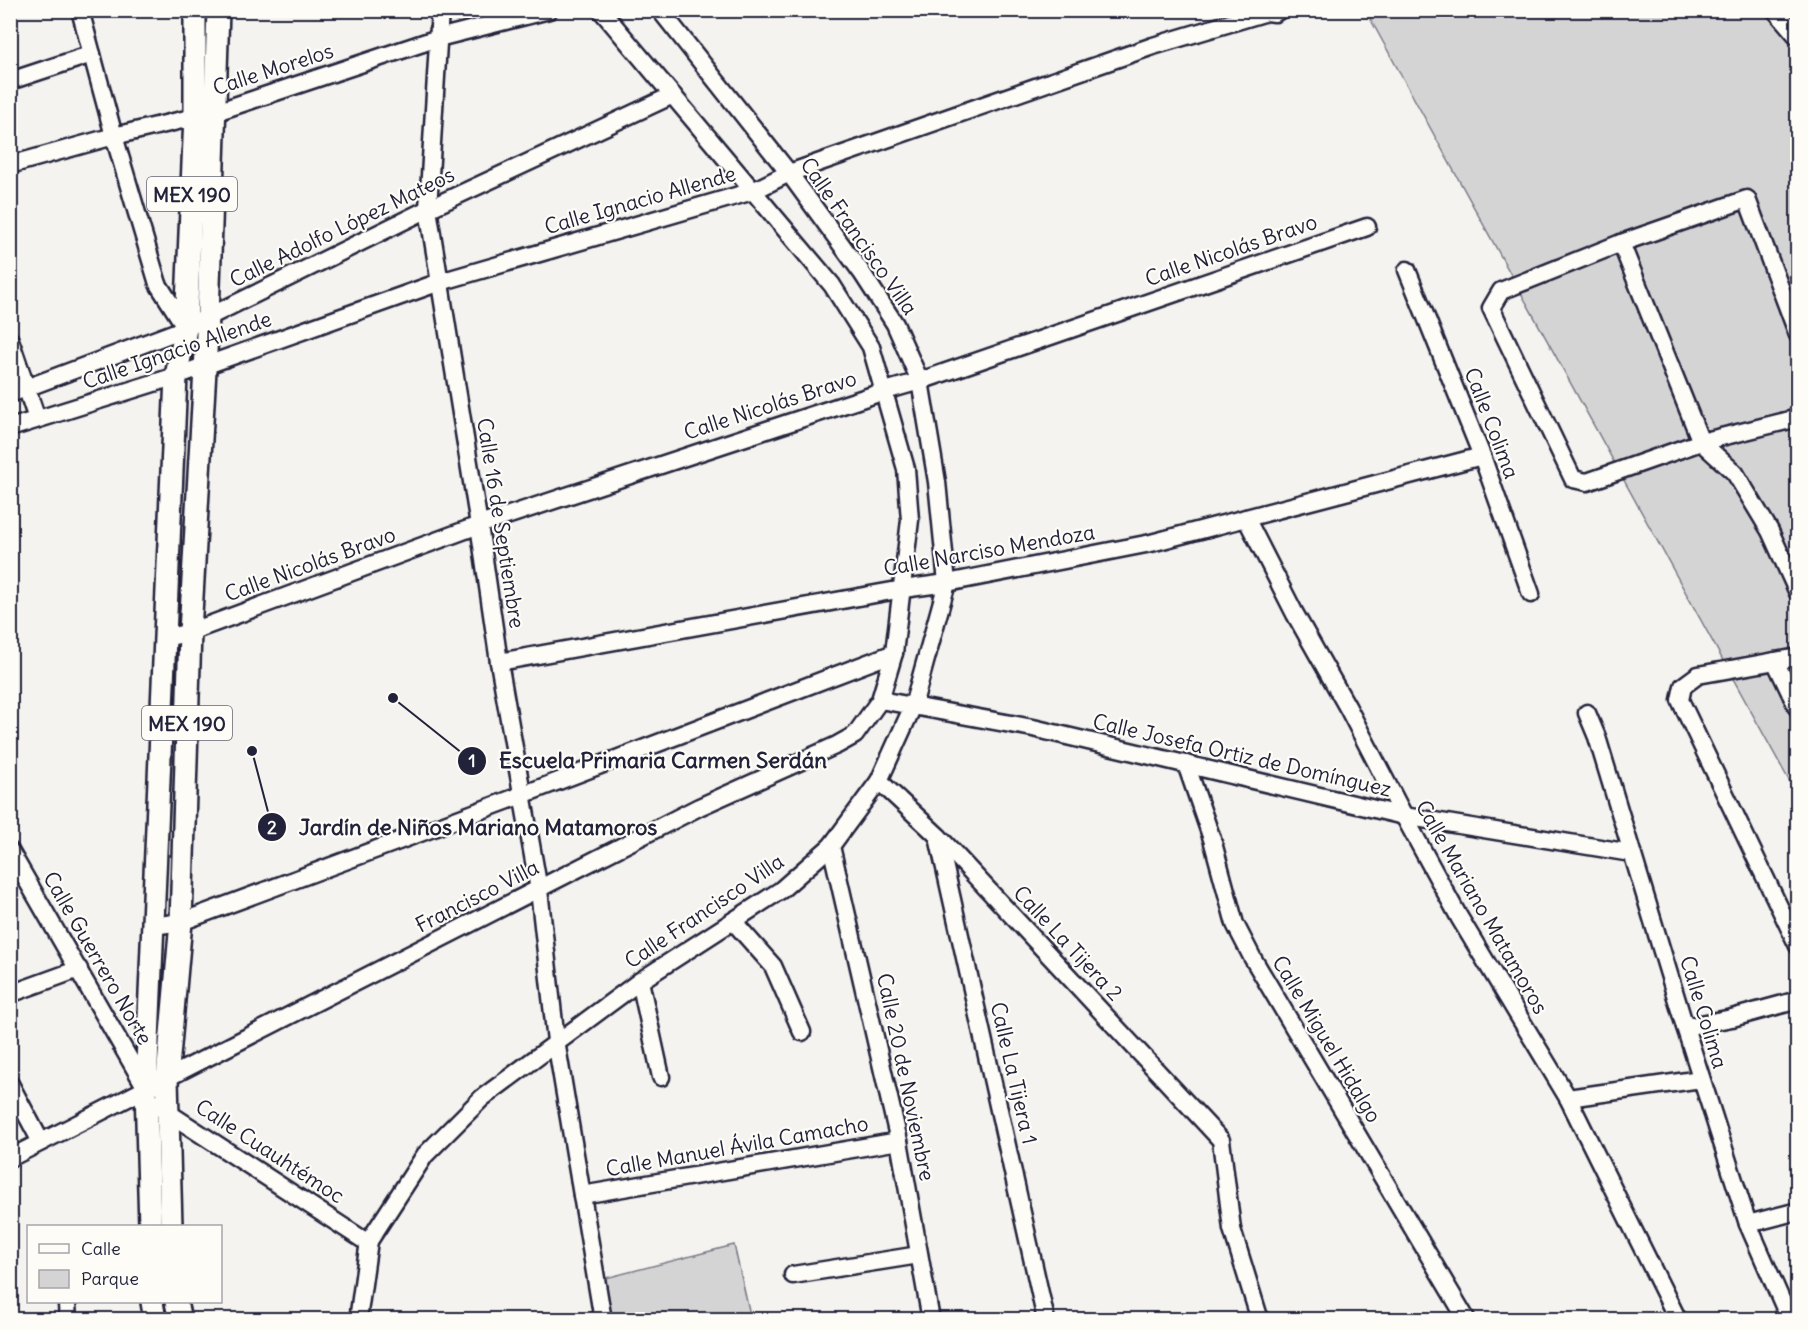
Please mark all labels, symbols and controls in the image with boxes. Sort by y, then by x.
street label: Calle Morelos [209,37,337,101]
street label: Calle Francisco Villa [795,152,923,320]
street label: Calle Ignacio Allende [541,160,739,240]
street label: Calle Adolfo López Mateos [225,161,459,293]
road number: MEX 190 [147,177,237,211]
street label: Calle Nicolás Bravo [1141,208,1321,292]
street label: Calle Ignacio Allende [79,305,275,395]
street label: Calle Nicolás Bravo [680,364,860,446]
street label: Calle Colima [1459,364,1525,482]
street label: Calle 16 de Septiembre [471,416,531,630]
street label: Calle Narciso Mendoza [881,518,1097,582]
street label: Calle Nicolás Bravo [221,521,399,607]
road number: MEX 190 [142,706,232,740]
street label: Calle Josefa Ortiz de Domínguez [1090,707,1394,803]
callout: Escuela Primaria Carmen Serdán [457,741,840,781]
text: Escuela Primaria Carmen Serdán [499,746,827,774]
text: 1 [468,749,476,772]
street label: Calle Mariano Matamoros [1410,795,1554,1019]
callout: Jardín de Niños Mariano Matamoros [257,807,670,847]
text: Jardín de Niños Mariano Matamoros [299,813,657,841]
text: 2 [267,816,277,839]
street label: Calle Francisco Villa [619,848,789,974]
street label: Francisco Villa [411,853,543,939]
street label: Calle Guerrero Norte [37,866,159,1050]
street label: Calle La Tijera 2 [1008,880,1128,1006]
street label: Calle Miguel Hidalgo [1266,951,1388,1127]
street label: Calle Colima [1674,952,1734,1072]
street label: Calle 20 de Noviembre [871,971,941,1183]
street label: Calle La Tijera 1 [985,999,1043,1147]
street label: Calle Cuauhtémoc [190,1093,350,1209]
street label: Calle Manuel Ávila Camacho [604,1110,870,1182]
legend [27,1225,222,1303]
text: Calle [81,1237,121,1260]
text: Parque [81,1267,139,1290]

